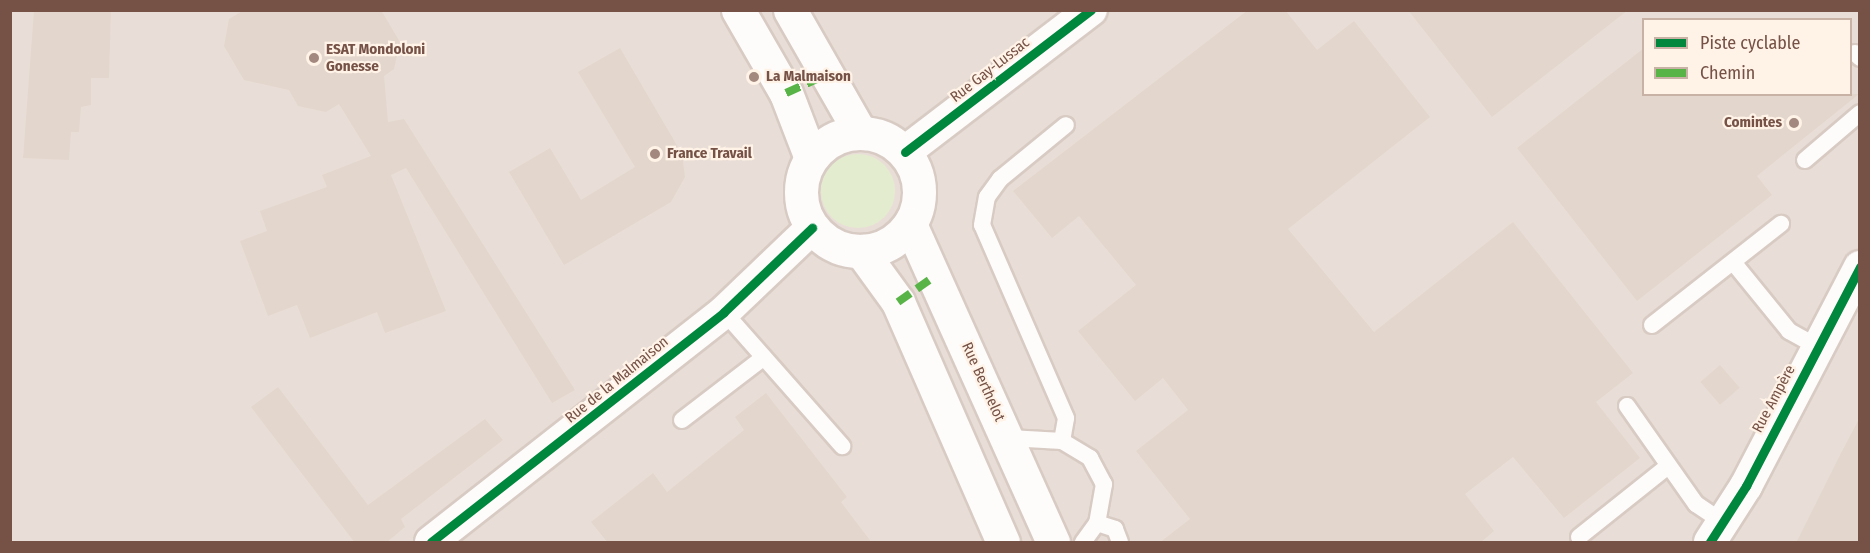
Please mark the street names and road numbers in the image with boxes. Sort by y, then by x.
street label: Rue Gay-Lussac [947,34,1033,106]
street label: Rue de la Malmaison [562,333,672,427]
street label: Rue Berthelot [958,340,1008,424]
street label: Rue Ampère [1749,362,1799,436]

